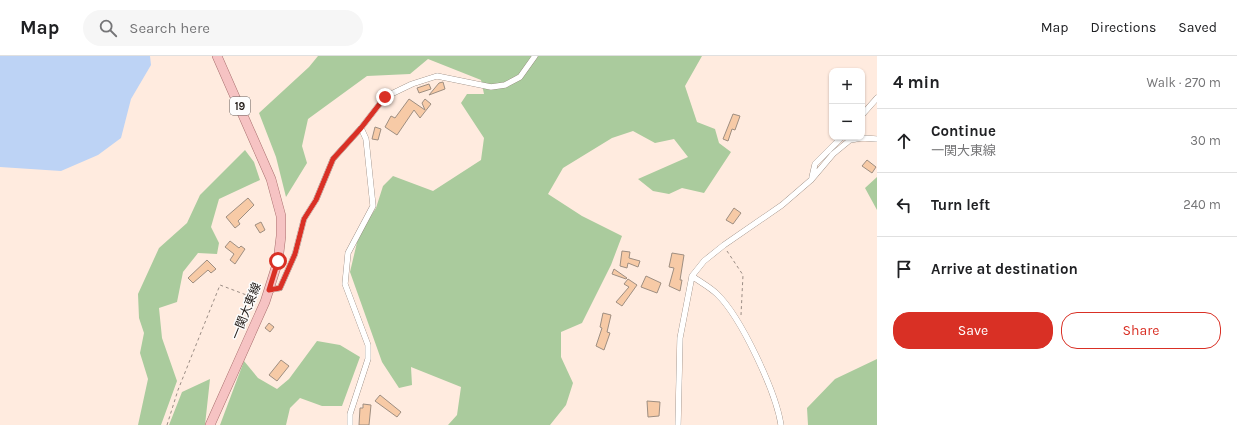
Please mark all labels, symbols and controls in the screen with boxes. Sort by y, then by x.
search box [83,10,363,46]
text: Map [20,17,59,39]
icon: search [97,17,119,39]
text: Search here [129,19,210,37]
text: Map [1041,19,1069,36]
text: Directions [1091,19,1156,36]
text: Saved [1178,19,1217,36]
map controls [829,68,865,140]
button: + [829,68,865,104]
text: 4 min [893,72,940,92]
text: Walk · 270 m [1147,75,1221,90]
route end [376,88,394,106]
road number: 19 [230,97,250,115]
button: − [829,104,865,140]
text: Continue [931,122,996,140]
icon: ahead [893,130,915,152]
text: 30 m [1190,133,1221,148]
text: 一関大東線 [931,143,996,158]
icon: left [893,194,915,216]
text: Turn left [931,196,990,214]
text: 240 m [1183,197,1221,212]
route start [269,252,287,270]
icon: arrive [893,258,915,280]
text: Arrive at destination [931,260,1078,278]
street label: 一関大東線 [228,281,264,341]
button: Save [893,312,1053,349]
button: Share [1061,312,1221,349]

